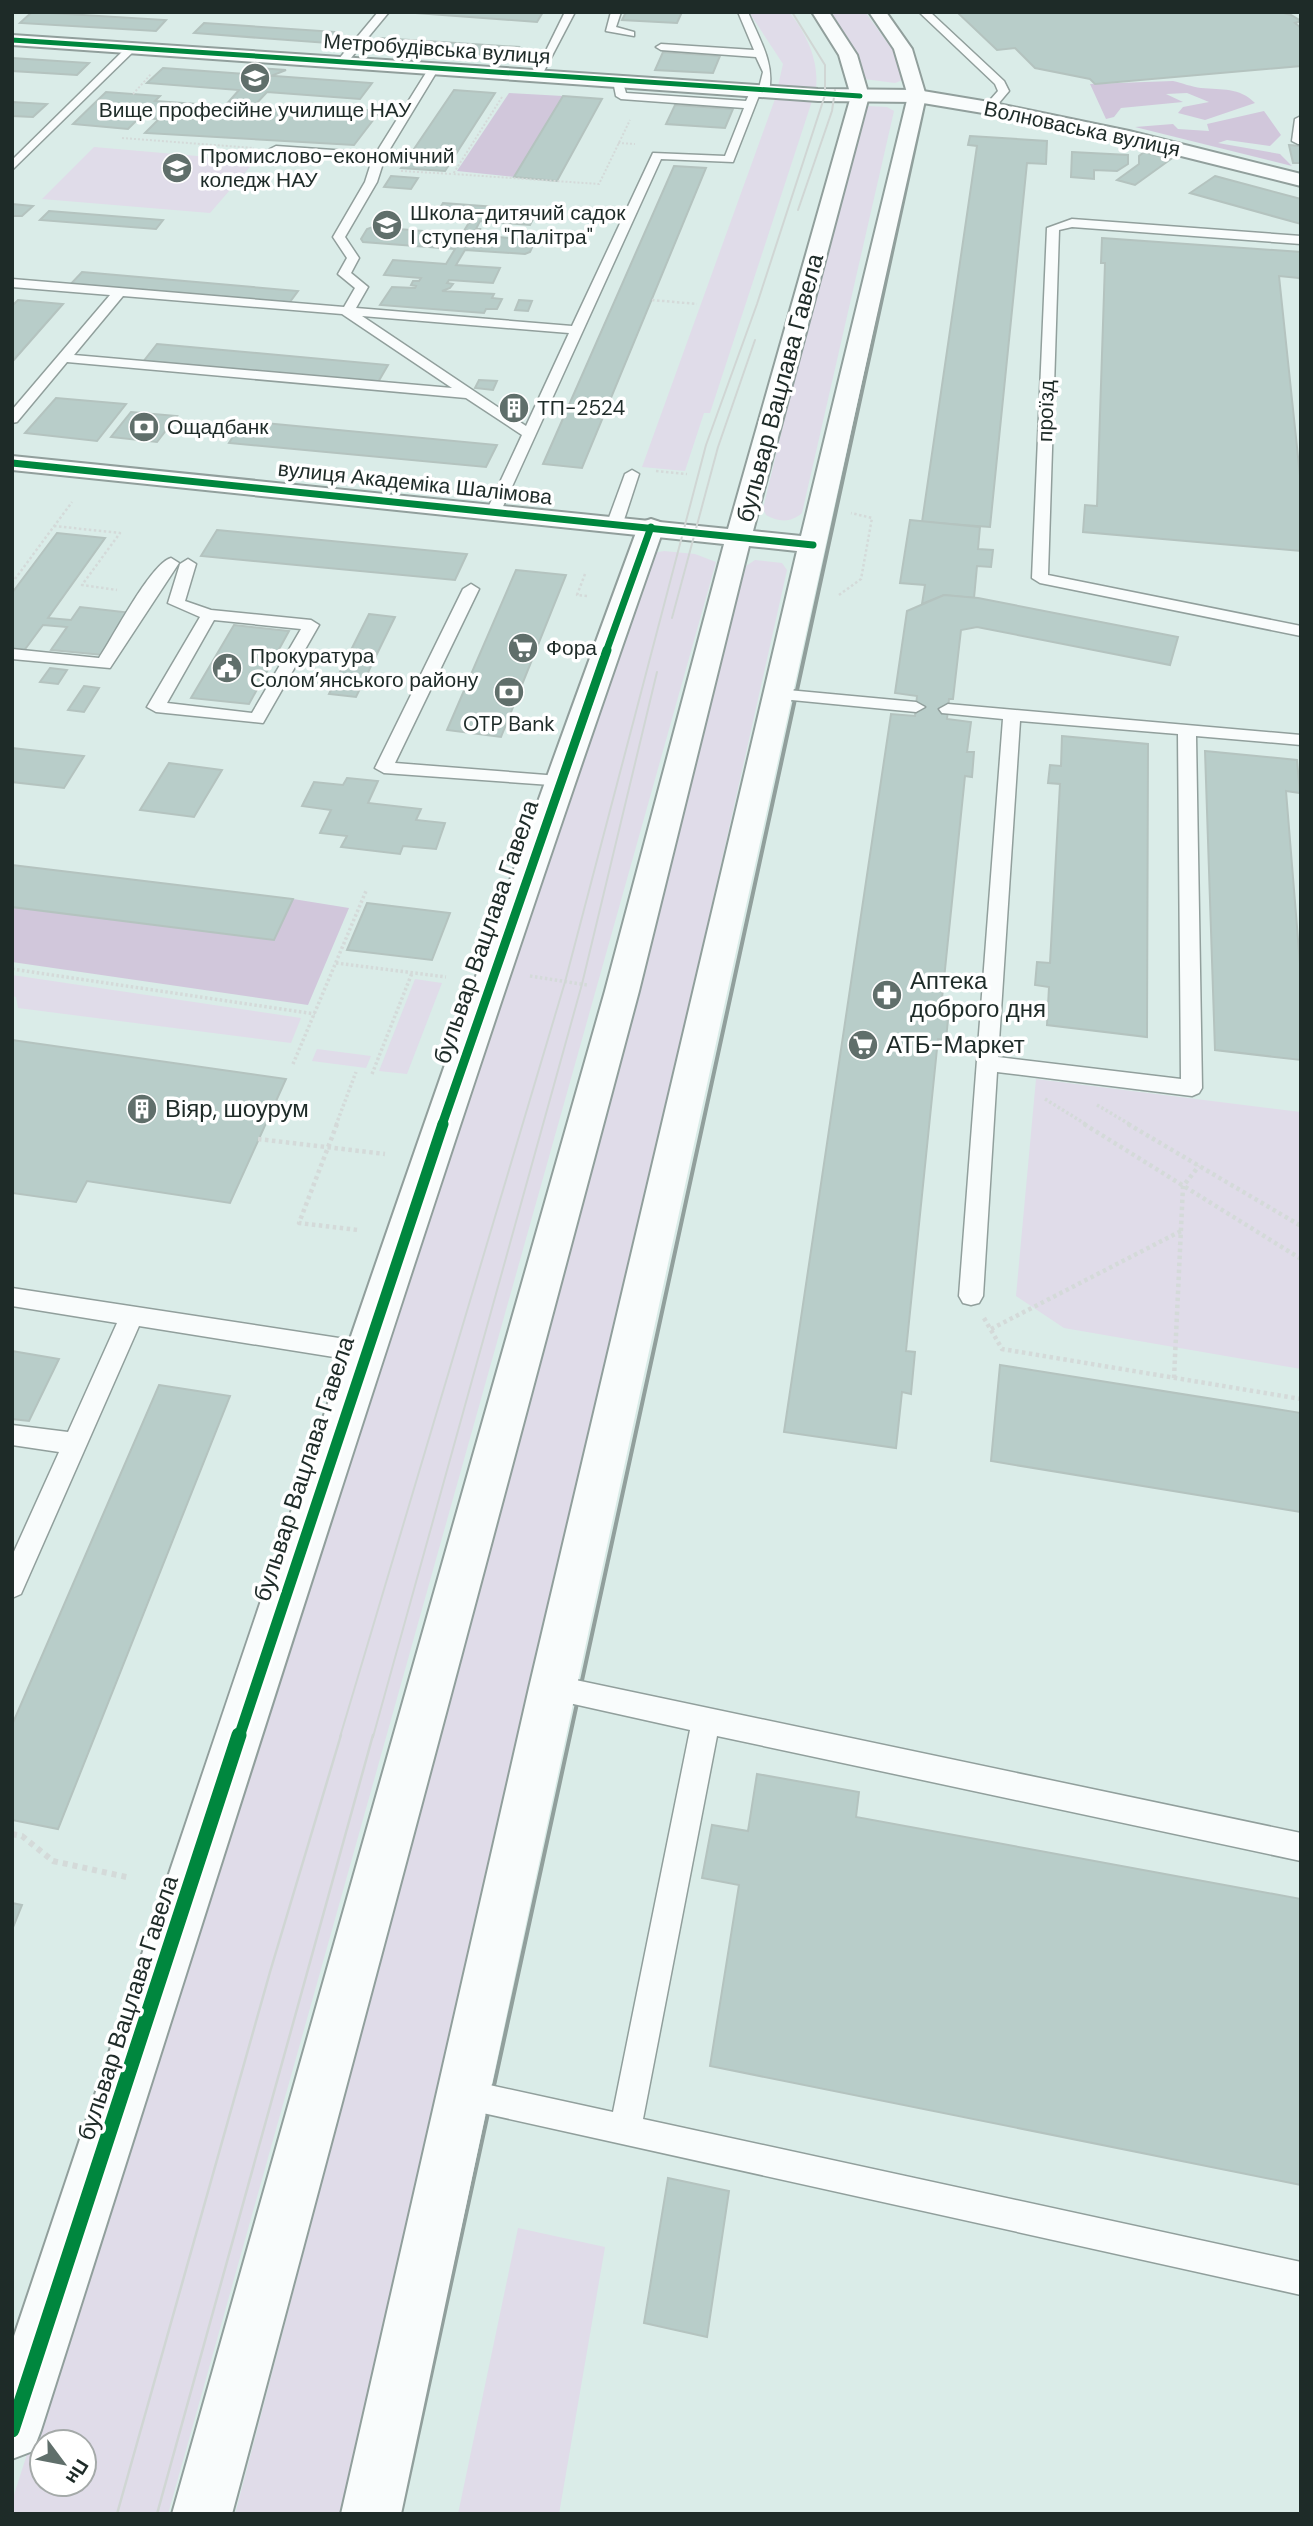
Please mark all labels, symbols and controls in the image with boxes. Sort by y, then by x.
street label: Метробудівська вулиця [323,27,551,71]
school or university icon: Вище професійне училище НАУ [238,61,272,95]
street label: Волноваська вулиця [981,95,1183,163]
place label: Вище професійне училище НАУ [99,96,412,124]
place label: Промислово-економічний коледж НАУ [200,142,454,194]
school or university icon: Промислово-економічний коледж НАУ [160,151,194,185]
place label: Школа-дитячий садок І ступеня "Палітра" [410,199,626,251]
school or university icon: Школа-дитячий садок І ступеня "Палітра" [370,208,404,242]
street label: бульвар Вацлава Гавела [729,250,830,526]
street label: проїзд [1031,380,1061,442]
building icon: ТП-2524 [497,391,531,425]
place label: ТП-2524 [537,394,626,422]
bank icon: Ощадбанк [127,410,161,444]
place label: Ощадбанк [167,413,269,441]
street label: вулиця Академіка Шалімова [277,455,554,511]
supermarket icon: Фора [506,631,540,665]
place label: Фора [546,634,597,662]
place label: Прокуратура Солом’янського району [250,642,479,694]
public building icon: Прокуратура Солом’янського району [210,651,244,685]
bank icon: OTP Bank [492,675,526,709]
place label: OTP Bank [463,710,555,738]
street label: бульвар Вацлава Гавела [426,795,545,1068]
place label: Аптека доброго дня [910,965,1046,1024]
pharmacy icon: Аптека доброго дня [870,978,904,1012]
supermarket icon: АТБ-Маркет [846,1028,880,1062]
place label: АТБ-Маркет [886,1029,1025,1060]
building icon: Віяр, шоурум [125,1092,159,1126]
place label: Віяр, шоурум [165,1093,309,1124]
street label: бульвар Вацлава Гавела [246,1332,361,1605]
street label: бульвар Вацлава Гавела [70,1871,185,2144]
north arrow [28,2428,98,2498]
text: Пн [60,2454,94,2489]

